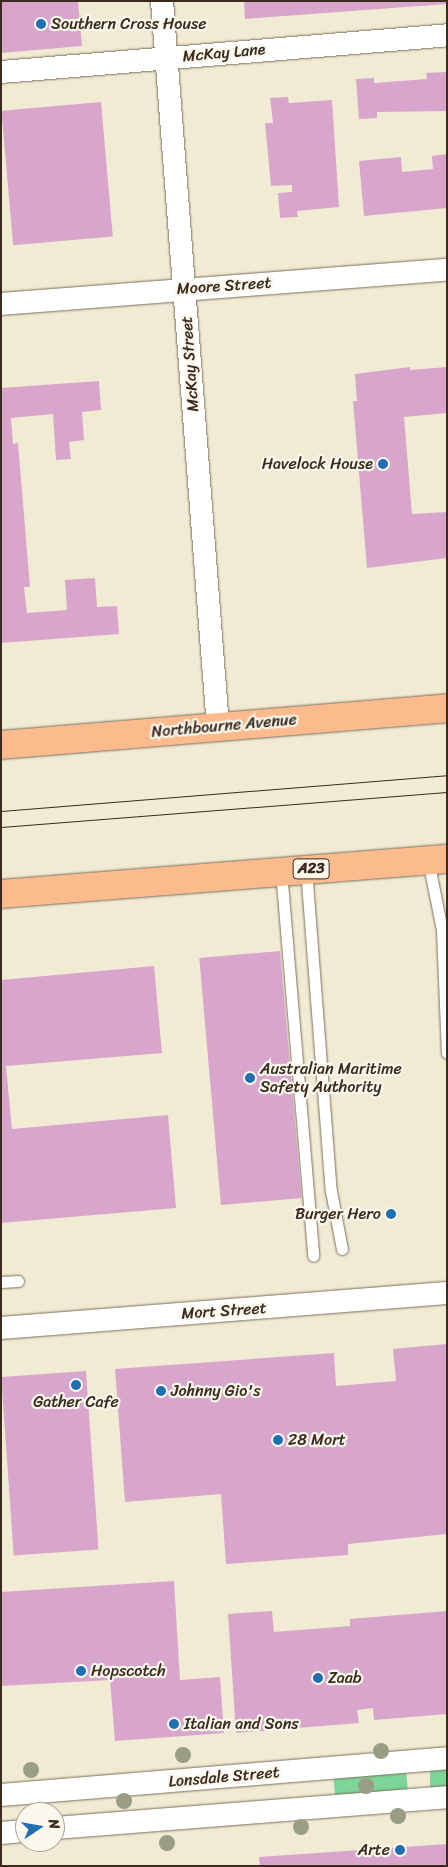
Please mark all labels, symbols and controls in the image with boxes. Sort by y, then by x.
place label: Southern Cross House [51,14,206,34]
marker: Southern Cross House [35,18,47,30]
street label: McKay Lane [182,40,266,66]
street label: Moore Street [176,273,272,299]
street label: McKay Street [177,315,203,413]
place label: Havelock House [262,454,373,474]
marker: Havelock House [377,458,389,470]
street label: Northbourne Avenue [151,710,297,742]
road number: A23 [292,856,330,882]
place label: Australian Maritime Safety Authority [260,1059,402,1097]
marker: Australian Maritime Safety Authority [244,1072,256,1084]
place label: Burger Hero [295,1204,381,1224]
marker: Burger Hero [385,1208,397,1220]
street label: Mort Street [181,1298,267,1324]
marker: Gather Cafe [70,1379,82,1391]
place label: Johnny Gio's [171,1381,261,1401]
marker: Johnny Gio's [155,1385,167,1397]
place label: Gather Cafe [33,1392,119,1412]
place label: 28 Mort [288,1430,346,1450]
marker: 28 Mort [272,1434,284,1446]
place label: Hopscotch [91,1661,166,1681]
marker: Hopscotch [75,1665,87,1677]
place label: Zaab [328,1668,362,1688]
marker: Zaab [312,1672,324,1684]
place label: Italian and Sons [184,1714,299,1734]
marker: Italian and Sons [168,1718,180,1730]
street label: Lonsdale Street [168,1763,280,1791]
north arrow [15,1802,65,1852]
text: N [41,1817,67,1831]
place label: Arte [358,1840,390,1860]
marker: Arte [394,1844,406,1856]

